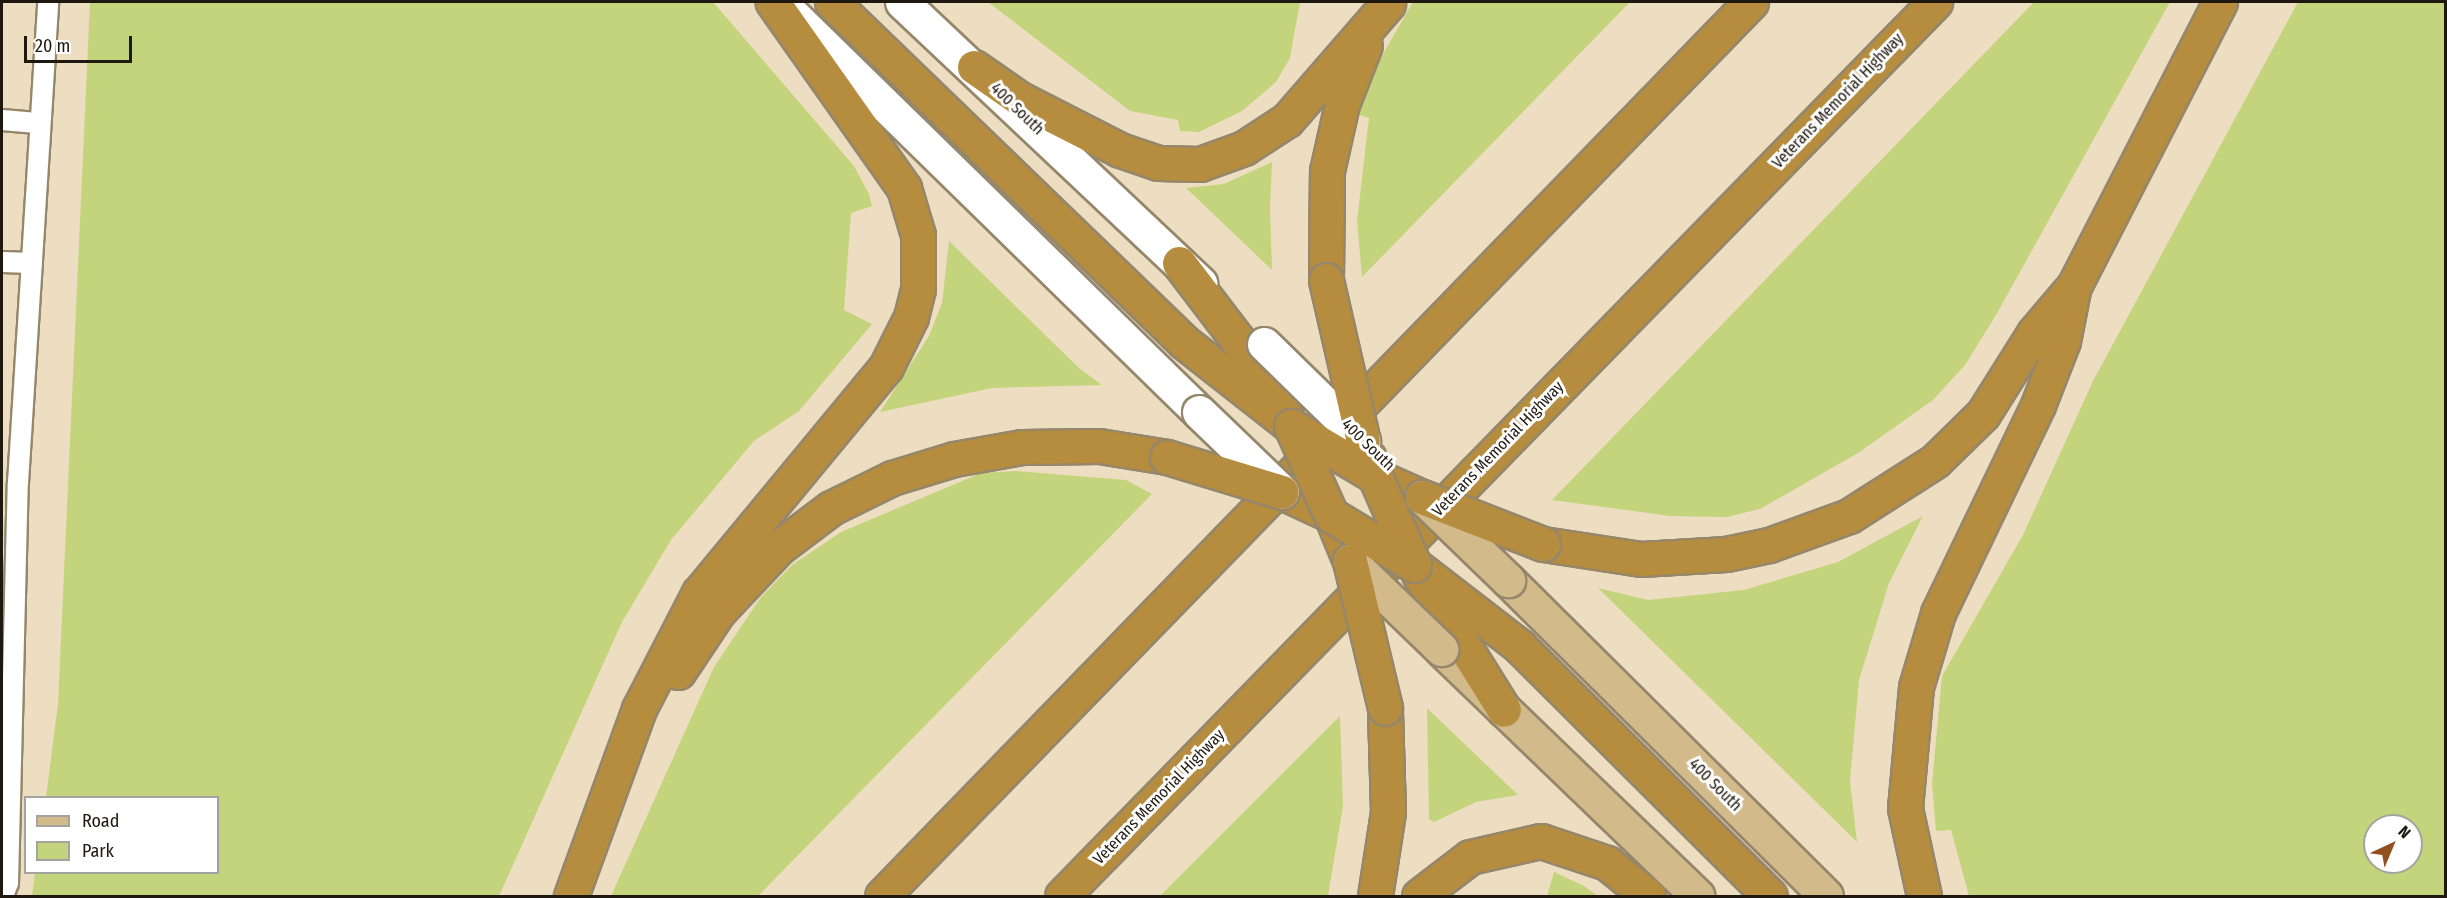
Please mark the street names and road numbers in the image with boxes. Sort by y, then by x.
street label: Veterans Memorial Highway [1768,29,1908,173]
street label: 400 South [986,79,1048,139]
street label: Veterans Memorial Highway [1428,377,1568,521]
street label: 400 South [1337,415,1399,475]
street label: Veterans Memorial Highway [1089,725,1229,869]
street label: 400 South [1685,755,1745,815]

